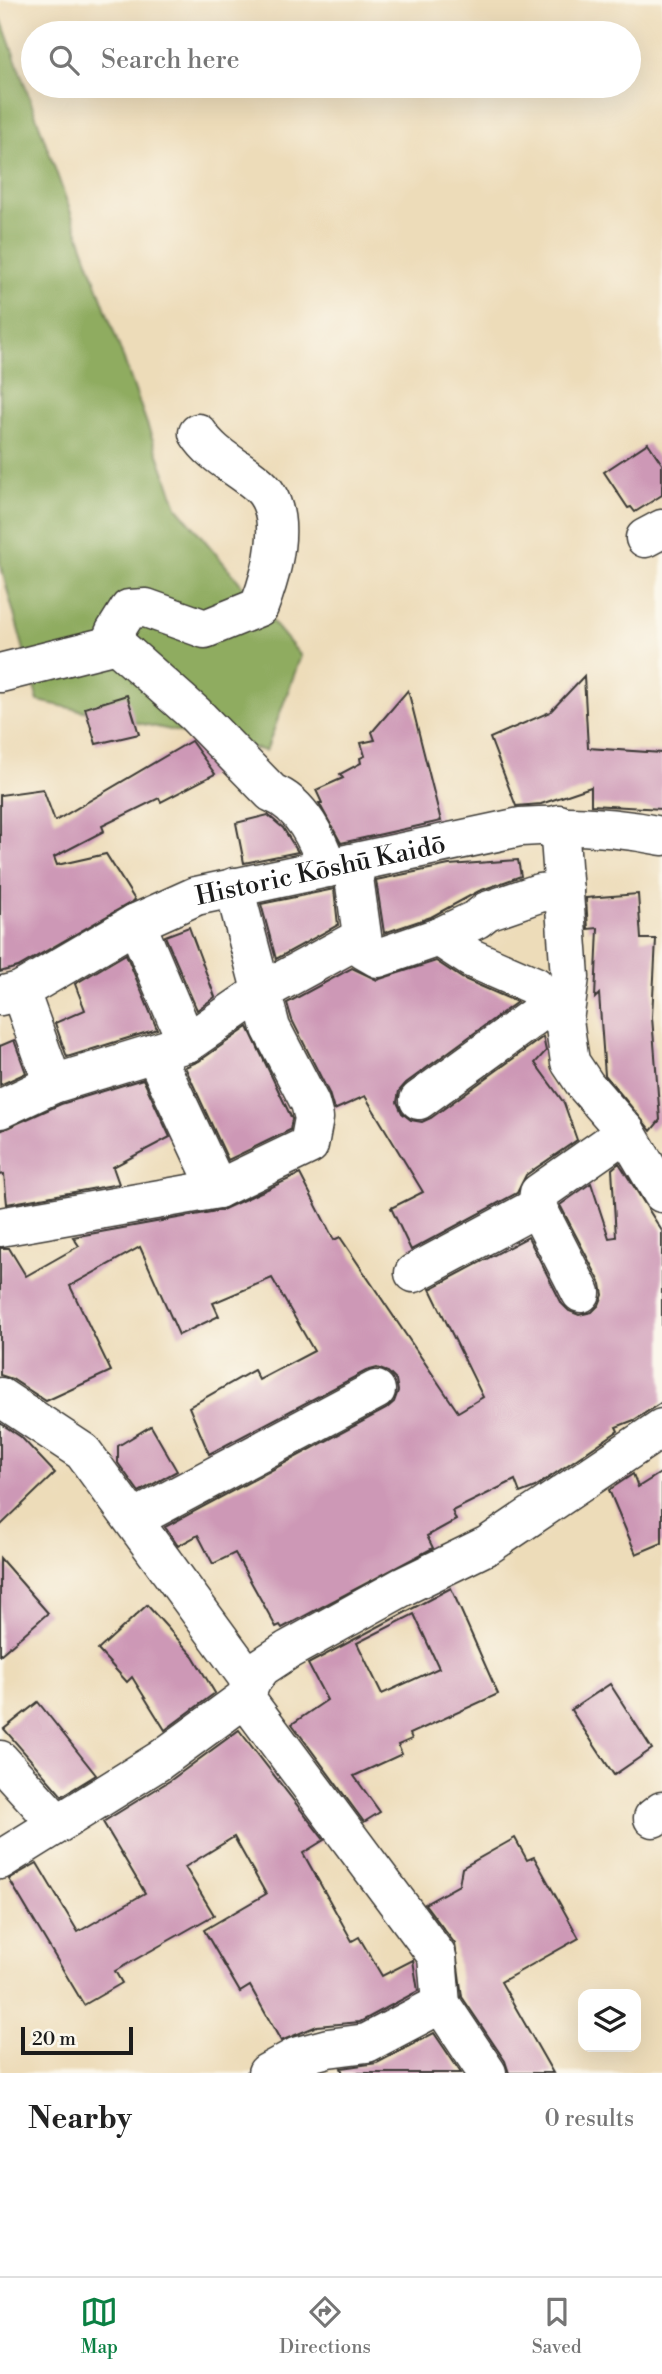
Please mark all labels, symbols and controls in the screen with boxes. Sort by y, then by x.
search box [21,21,641,98]
icon: search [45,41,83,79]
text: Search here [101,44,240,76]
street label: Historic Kōshū Kaidō [192,828,449,913]
map controls [578,1989,641,2052]
button: layers [578,1989,641,2052]
scale bar [21,2024,133,2056]
text: 20 m [32,2027,76,2051]
text: Nearby [28,2100,132,2138]
text: 0 results [544,2105,634,2133]
tab: Map [80,2293,118,2359]
tab: Directions [279,2293,371,2359]
tab: Saved [532,2293,582,2359]

